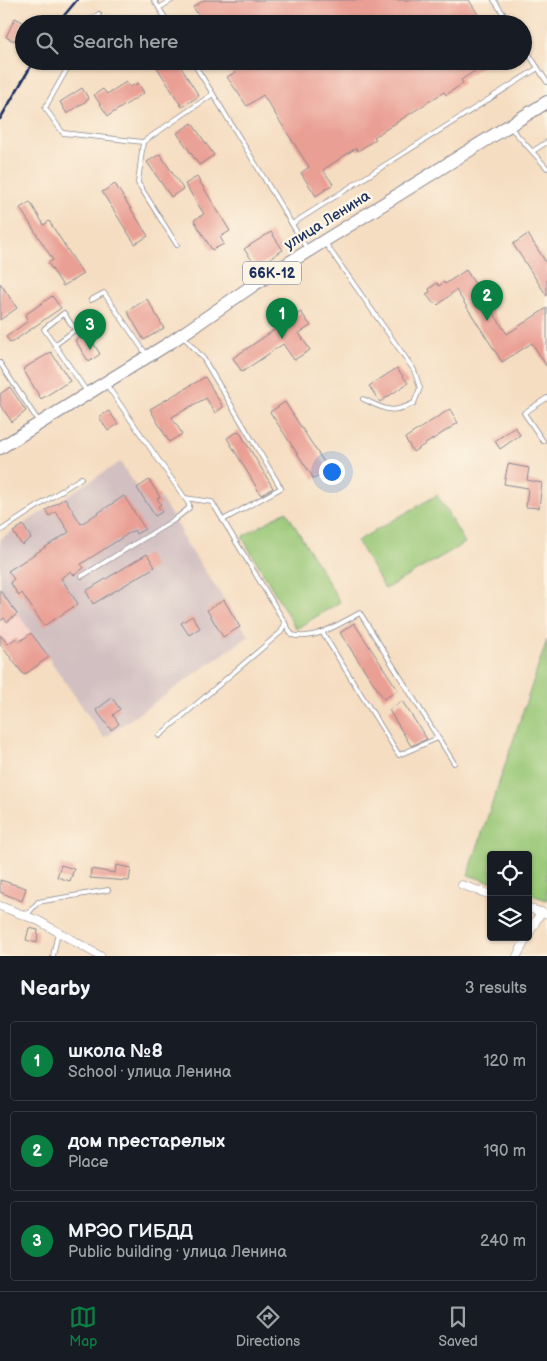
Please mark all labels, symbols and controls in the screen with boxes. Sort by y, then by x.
search box [15,15,532,70]
icon: search [33,29,61,57]
text: Search here [73,31,178,54]
street label: улица Ленина [281,186,374,254]
road number: 66К-12 [243,262,301,284]
pin: 2 [471,280,503,321]
pin: 1 [266,298,298,339]
pin: 3 [74,309,106,350]
your location [319,459,345,485]
map controls [487,851,532,941]
button: locate [487,851,532,896]
button: layers [487,896,532,941]
text: Nearby [20,976,90,1001]
text: 3 results [465,979,527,998]
text: школа №8 [68,1040,163,1063]
text: 1 [34,1052,40,1071]
text: 120 m [483,1052,526,1071]
text: School · улица Ленина [68,1063,231,1082]
text: дом престарелых [68,1130,225,1153]
text: 2 [32,1142,42,1161]
text: 190 m [484,1142,526,1161]
text: Place [68,1153,109,1172]
text: МРЭО ГИБДД [68,1220,193,1243]
text: 3 [32,1232,42,1251]
text: 240 m [480,1232,526,1251]
text: Public building · улица Ленина [68,1243,287,1262]
tab: Map [69,1303,97,1350]
tab: Directions [236,1303,300,1350]
tab: Saved [438,1303,478,1350]

